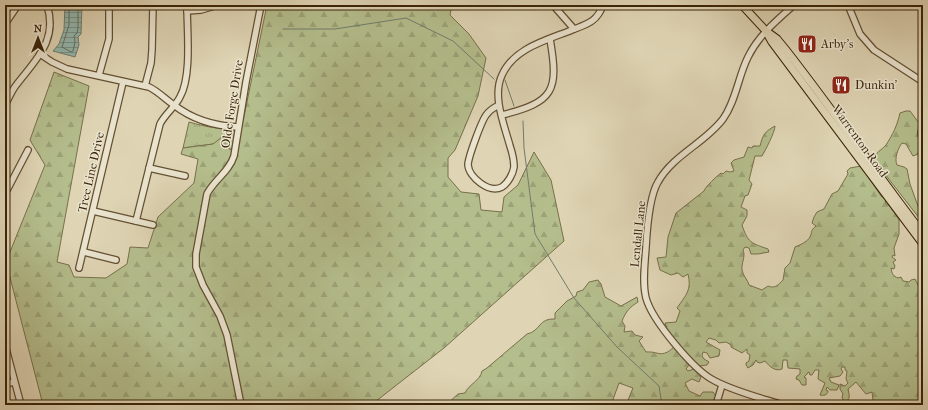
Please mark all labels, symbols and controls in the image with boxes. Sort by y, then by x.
north arrow [18,18,58,58]
text: N [34,22,43,35]
restaurant icon: Arby's [796,33,818,55]
place label: Arby's [820,37,854,51]
street label: Olde Forge Drive [218,59,246,149]
restaurant icon: Dunkin' [830,74,852,96]
place label: Dunkin' [855,78,898,92]
street label: Warrenton Road [828,101,891,180]
street label: Tree Line Drive [75,130,107,214]
street label: Lendall Lane [628,200,648,268]

